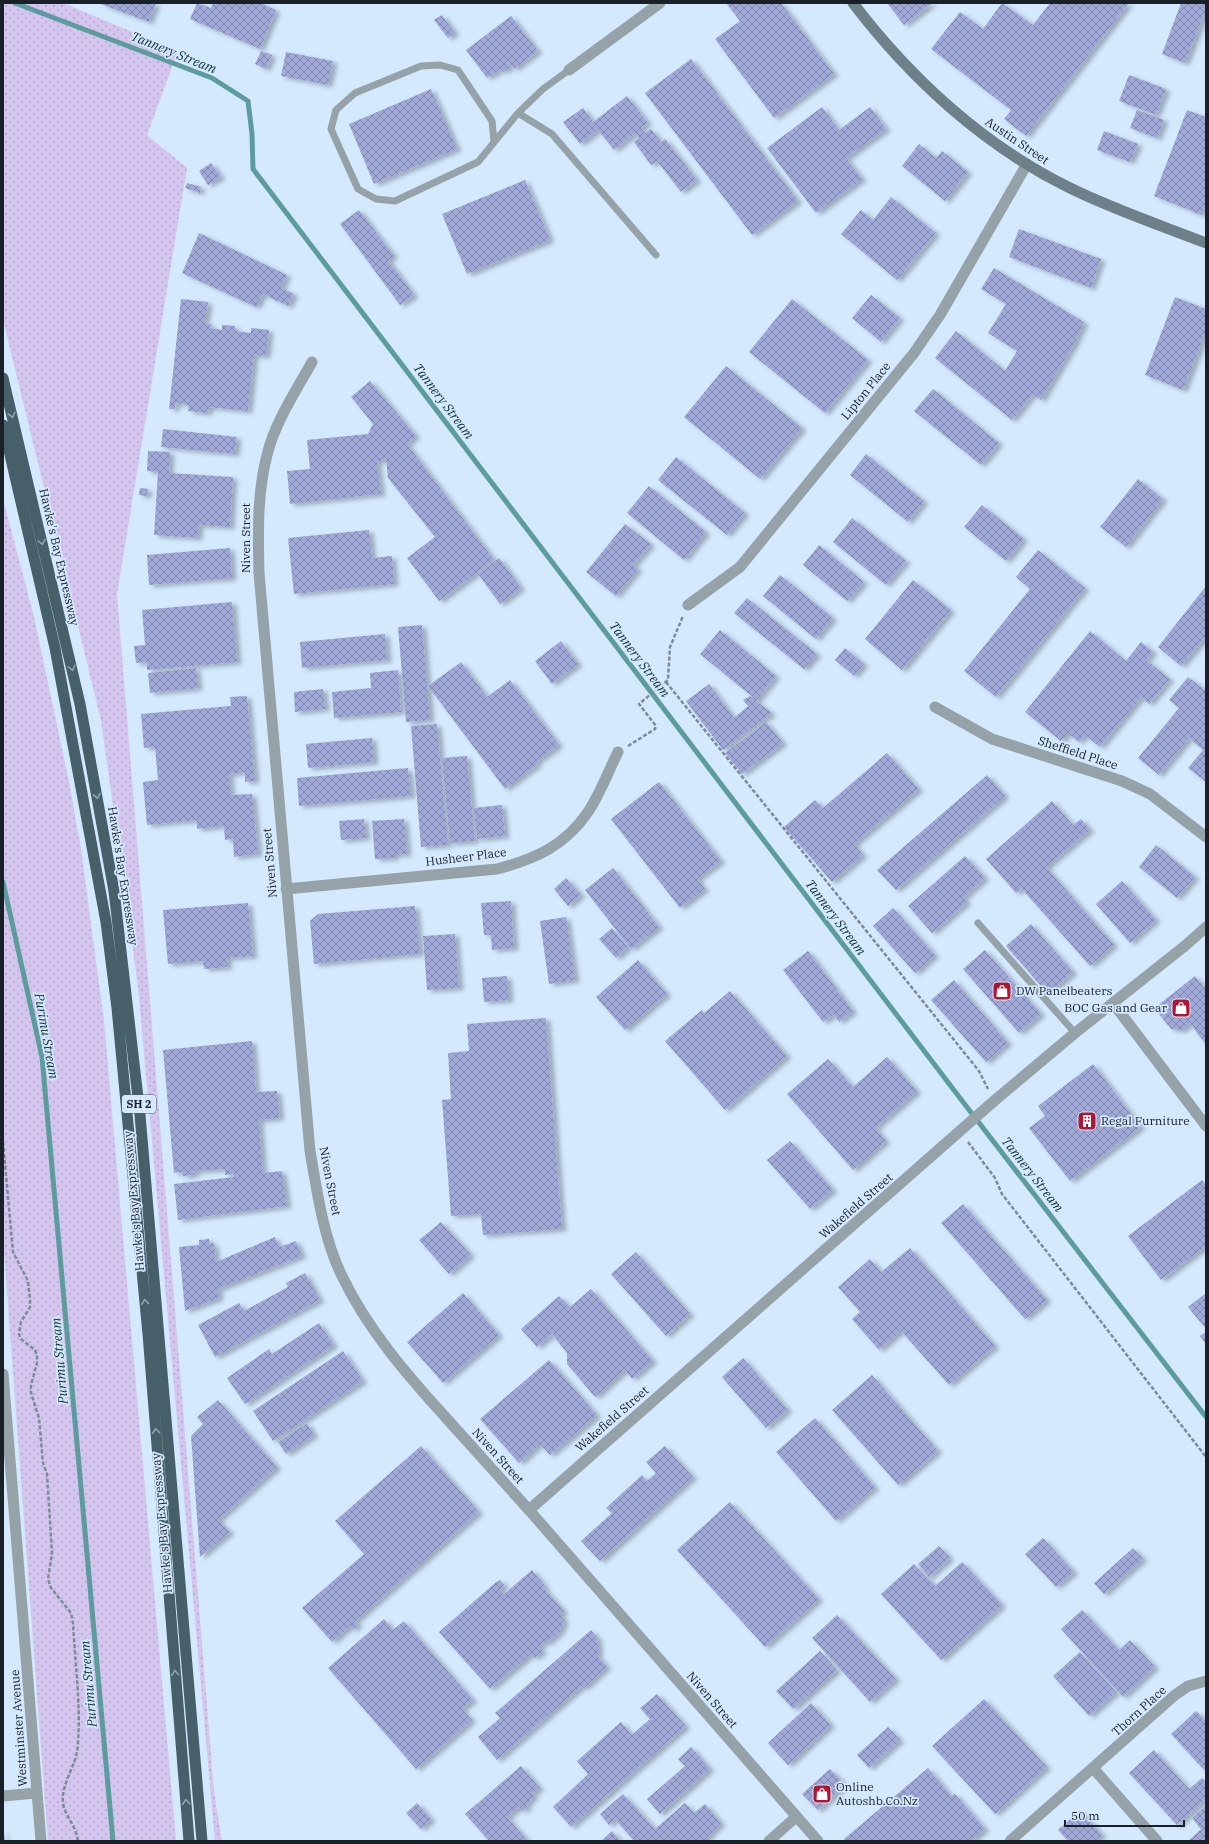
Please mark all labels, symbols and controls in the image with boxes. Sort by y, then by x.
water label: Tannery Stream [129,28,219,77]
street label: Austin Street [983,114,1052,167]
street label: Lipton Place [838,359,893,423]
water label: Tannery Stream [409,360,478,443]
one-way arrow [8,412,16,419]
street label: Hawke's Bay Expressway [36,487,83,628]
street label: Niven Street [238,503,253,573]
one-way arrow [38,539,46,545]
water label: Tannery Stream [605,618,674,701]
one-way arrow [67,665,76,672]
street label: Sheffield Place [1036,733,1120,772]
one-way arrow [92,793,101,799]
street label: Hawke's Bay Expressway [105,805,142,947]
street label: Niven Street [259,828,280,899]
street label: Husheer Place [425,844,507,869]
water label: Tannery Stream [801,876,870,959]
shop icon: DW Panelbeaters [991,980,1013,1002]
place label: DW Panelbeaters [1016,983,1113,998]
water label: Purimu Stream [30,991,62,1080]
shop icon: BOC Gas and Gear [1170,997,1192,1019]
place label: BOC Gas and Gear [1064,1000,1168,1015]
road number: SH 2 [122,1095,156,1113]
building icon: Regal Furniture [1076,1110,1098,1132]
place label: Regal Furniture [1101,1113,1190,1128]
street label: Hawke's Bay Expressway [120,1130,147,1272]
water label: Tannery Stream [998,1133,1067,1215]
street label: Niven Street [316,1145,345,1217]
street label: Wakefield Street [816,1170,895,1242]
one-way arrow [141,1299,150,1305]
water label: Purimu Stream [47,1317,72,1406]
street label: Wakefield Street [572,1383,651,1455]
street label: Niven Street [469,1425,527,1487]
one-way arrow [151,1428,160,1434]
street label: Hawke's Bay Expressway [148,1452,175,1594]
water label: Purimu Stream [76,1640,101,1729]
street label: Niven Street [684,1668,741,1731]
street label: Westminster Avenue [7,1669,30,1787]
one-way arrow [171,1670,180,1676]
street label: Thorn Place [1108,1682,1169,1739]
place label: Online Autoshb.Co.Nz [836,1779,918,1808]
shop icon: Online Autoshb.Co.Nz [811,1783,833,1805]
one-way arrow [181,1799,190,1805]
scale bar [1065,1802,1184,1828]
text: 50 m [1071,1808,1100,1823]

